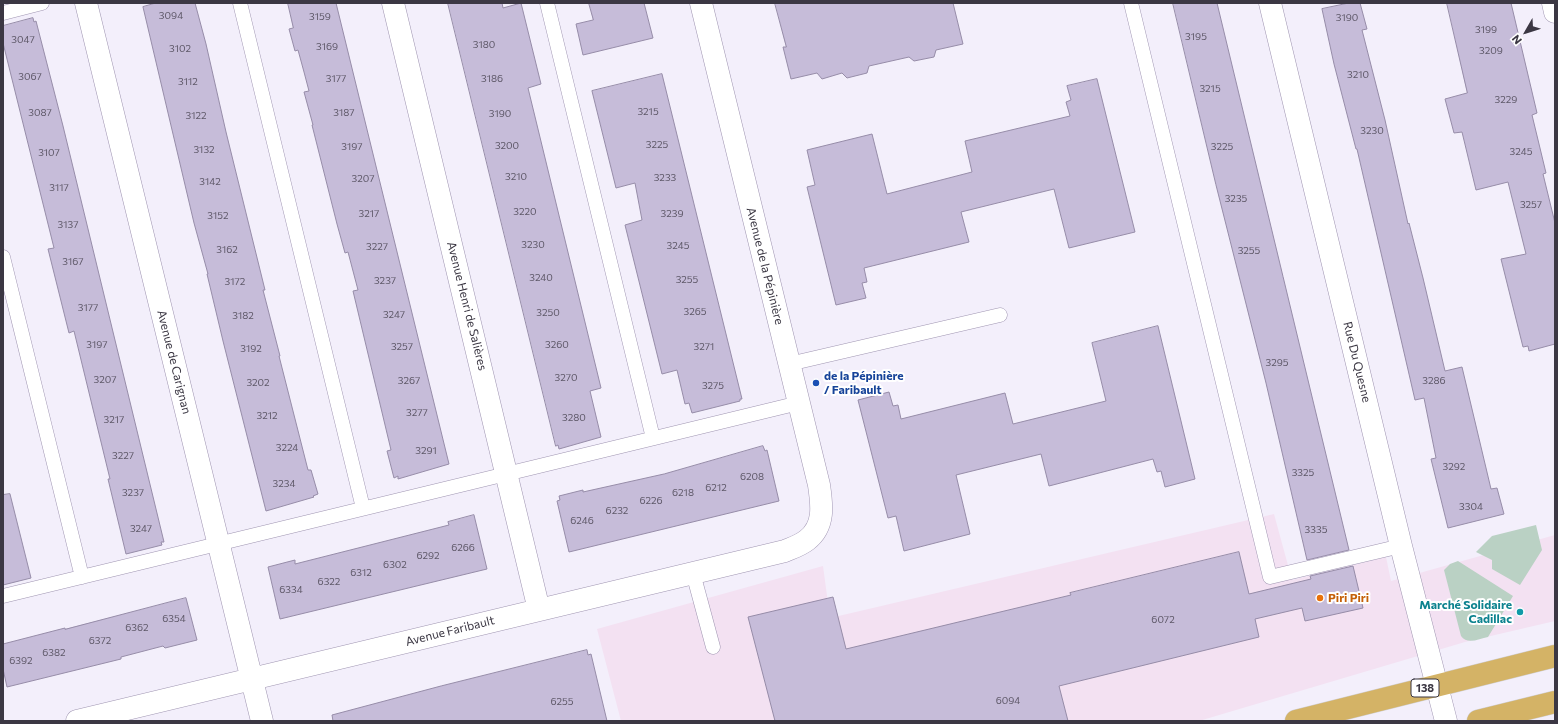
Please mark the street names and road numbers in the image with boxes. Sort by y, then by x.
street label: Avenue de la Pépinière [743,206,787,326]
street label: Avenue Henri de Salières [444,240,490,372]
street label: Avenue de Carignan [154,308,194,416]
street label: Rue Du Quesne [1340,320,1374,404]
street label: Avenue Faribault [404,613,496,649]
road number: 138 [1411,679,1439,697]

